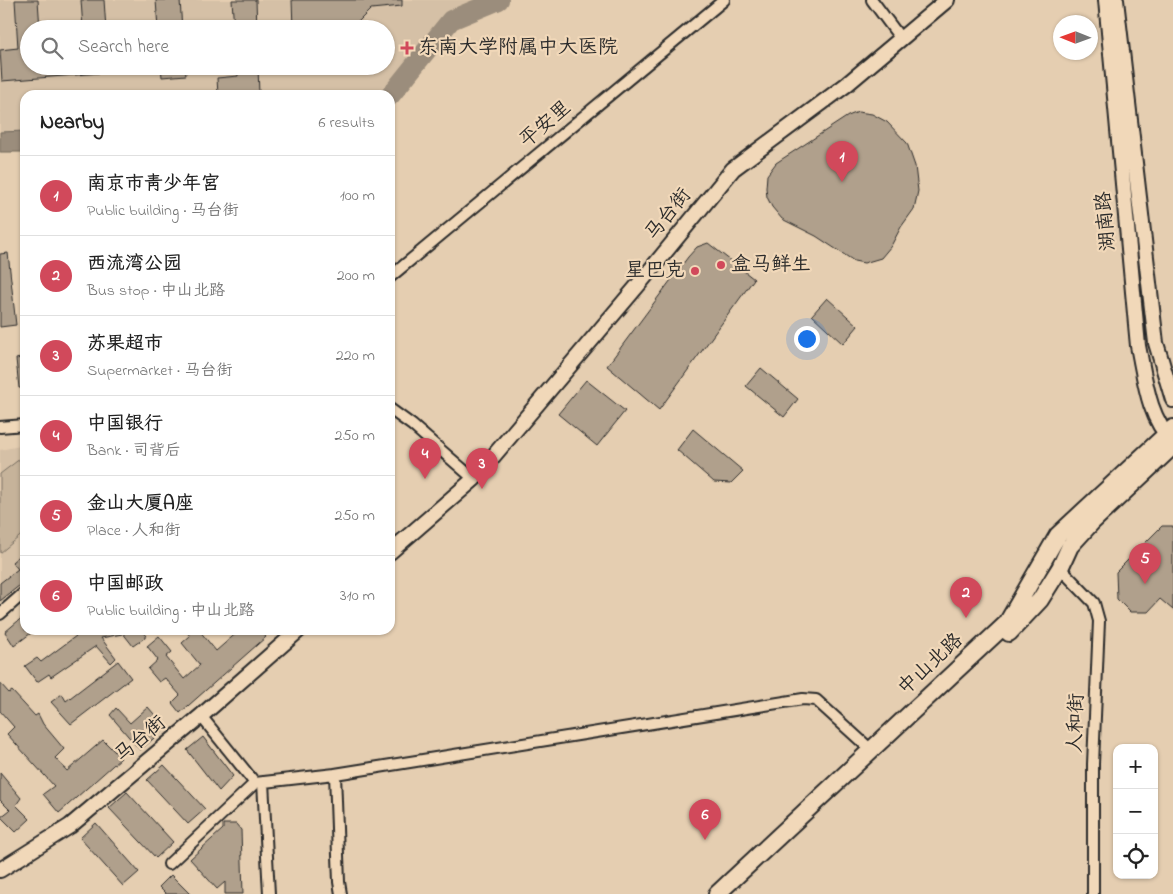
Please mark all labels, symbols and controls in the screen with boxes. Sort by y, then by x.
north arrow [1053,15,1098,60]
search box [20,20,395,75]
icon: search [38,34,66,62]
text: Search here [78,34,169,61]
place label: 东南大学附属中大医院 [418,34,618,63]
marker: 东南大学附属中大医院 [400,41,414,55]
street label: 平安里 [514,95,578,155]
text: Nearby [40,108,104,138]
text: 6 results [318,111,375,135]
pin: 1 [826,141,858,182]
text: 南京市青少年宫 [87,171,220,198]
street label: 马台街 [639,183,699,247]
text: 1 [53,184,59,208]
text: 100 m [340,184,375,208]
street label: 湖南路 [1090,189,1124,252]
text: Public building · 马台街 [87,199,239,223]
text: 西流湾公园 [87,251,182,278]
place label: 盒马鲜生 [731,251,811,280]
place label: 星巴克 [625,257,685,286]
marker: 盒马鲜生 [715,259,727,271]
text: 2 [52,264,60,288]
text: 200 m [337,264,375,288]
marker: 星巴克 [689,265,701,277]
text: Bus stop · 中山北路 [87,279,225,303]
your location [794,326,820,352]
text: 苏果超市 [87,331,163,358]
text: 3 [53,344,59,368]
text: 220 m [336,344,375,368]
text: Supermarket · 马台街 [87,359,232,383]
text: 中国银行 [87,411,163,438]
text: 4 [53,424,59,448]
text: 250 m [335,424,375,448]
pin: 4 [409,438,441,479]
text: Bank · 司背后 [87,439,181,463]
pin: 3 [466,448,498,489]
text: 金山大厦A座 [87,491,194,518]
text: 5 [51,504,61,528]
text: 250 m [335,504,375,528]
text: Place · 人和街 [87,519,180,543]
pin: 5 [1129,543,1161,584]
text: 中国邮政 [87,571,163,598]
pin: 2 [950,577,982,618]
text: 6 [52,584,60,608]
text: 310 m [340,584,375,608]
text: Public building · 中山北路 [87,599,255,623]
street label: 中山北路 [892,626,971,703]
street label: 人和街 [1061,693,1093,753]
street label: 马台街 [109,710,173,770]
map controls [1113,744,1158,879]
button: + [1113,744,1158,789]
button: − [1113,789,1158,834]
pin: 6 [689,799,721,840]
button: locate [1113,834,1158,879]

